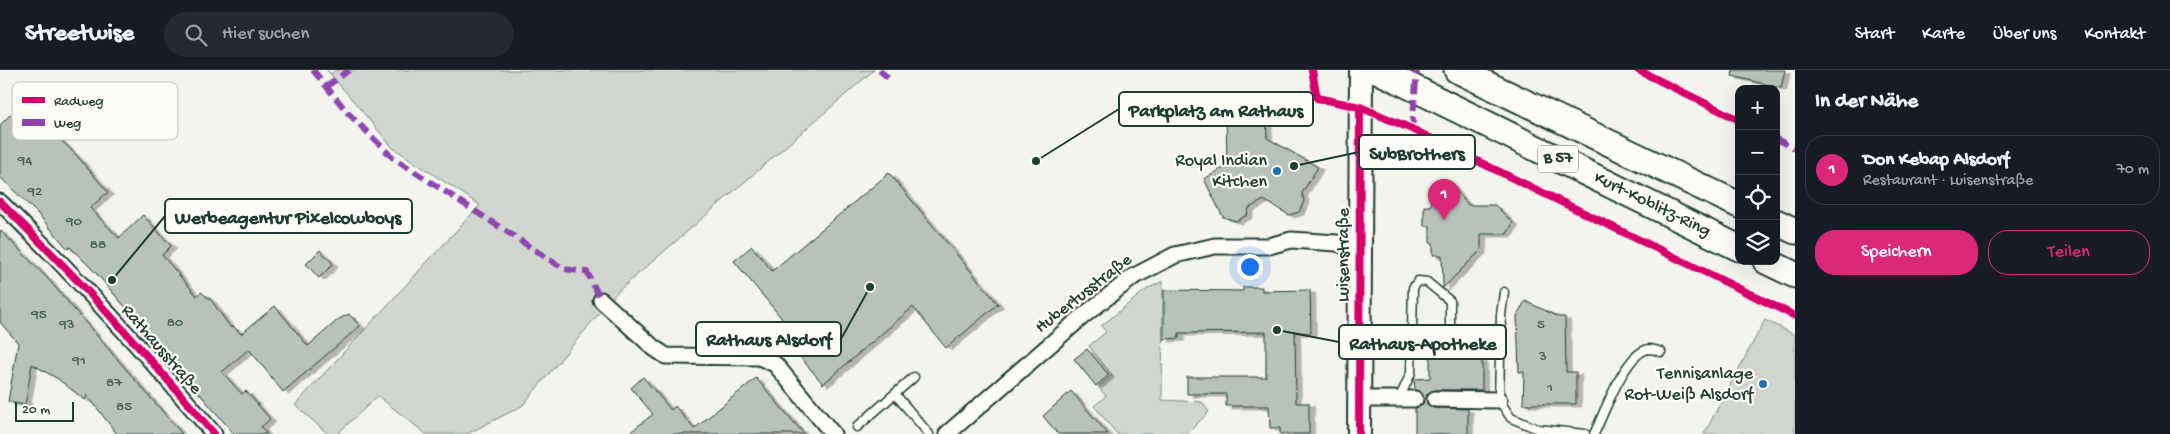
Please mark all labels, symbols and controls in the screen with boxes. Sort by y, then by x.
search box [164,12,514,57]
text: Streetwise [25,20,134,49]
icon: search [182,21,210,49]
text: Hier suchen [222,23,309,46]
text: Start [1855,24,1894,45]
text: Karte [1922,24,1965,45]
text: Über uns [1993,24,2056,45]
text: Kontakt [2084,24,2145,45]
legend [12,82,178,140]
map controls [1735,85,1780,265]
button: + [1735,85,1780,130]
text: In der Nähe [1815,90,1918,115]
callout: Parkplatz am Rathaus [1119,92,1313,126]
text: Radweg [54,94,103,111]
text: Parkplatz am Rathaus [1128,101,1304,124]
text: Weg [54,116,81,133]
button: − [1735,130,1780,175]
callout: SubBrothers [1359,135,1475,169]
text: SubBrothers [1369,144,1466,167]
road number: B 57 [1538,146,1578,172]
text: Don Kebap Alsdorf [1863,149,2009,172]
place label: Royal Indian Kitchen [1175,151,1267,193]
house number: 94 [17,152,32,170]
text: 1 [1829,161,1835,180]
text: 70 m [2116,161,2149,180]
marker: Royal Indian Kitchen [1271,165,1283,177]
street label: Kurt-Koblitz-Ring [1590,168,1714,242]
text: Restaurant · Luisenstraße [1863,172,2033,191]
button: locate [1735,175,1780,220]
pin: 1 [1428,179,1460,220]
house number: 92 [27,183,42,201]
callout: Werbeagentur Pixelcowboys [165,199,412,233]
street label: Luisenstraße [1334,207,1355,302]
text: Werbeagentur Pixelcowboys [174,208,402,231]
house number: 90 [65,213,82,231]
button: layers [1735,220,1780,265]
button: Speichern [1815,230,1978,275]
button: Teilen [1988,230,2150,275]
house number: 88 [90,236,106,254]
street label: Hubertusstraße [1031,249,1137,338]
your location [1237,254,1263,280]
street label: Rathausstraße [116,301,206,400]
house number: 95 [30,306,47,324]
house number: 80 [167,314,184,332]
house number: 93 [58,316,75,334]
house number: 5 [1537,316,1545,334]
callout: Rathaus Alsdorf [696,322,841,356]
callout: Rathaus-Apotheke [1339,325,1506,359]
text: Rathaus Alsdorf [705,330,834,353]
text: Rathaus-Apotheke [1348,334,1498,357]
house number: 3 [1538,348,1547,366]
house number: 91 [71,352,86,370]
place label: Tennisanlage Rot-Weiß Alsdorf [1625,364,1754,406]
house number: 87 [106,374,123,392]
marker: Tennisanlage Rot-Weiß Alsdorf [1757,378,1769,390]
house number: 1 [1546,379,1553,397]
house number: 85 [116,398,132,416]
scale bar [15,399,74,422]
text: 20 m [22,402,50,419]

